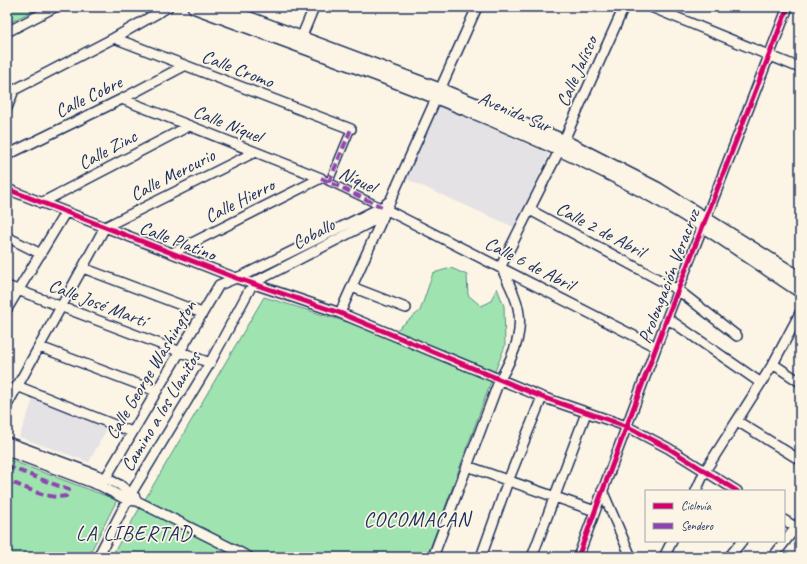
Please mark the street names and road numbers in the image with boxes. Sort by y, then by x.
street label: Calle Jalisco [551,30,604,110]
street label: Calle Cromo [198,44,278,94]
street label: Calle Cobre [51,70,128,123]
street label: Avenida Sur [475,86,557,139]
street label: Calle Níquel [190,99,269,150]
street label: Calle Zinc [74,124,142,175]
street label: Calle Mercurio [126,143,220,206]
street label: Níquel [335,161,383,200]
street label: Calle Hierro [200,172,280,229]
street label: Calle 2 de Abril [552,196,652,265]
street label: Prolongación Veracruz [632,204,706,347]
street label: Coballo [288,212,340,255]
street label: Calle Platino [136,215,221,267]
street label: Calle 6 de Abril [481,231,582,298]
street label: Calle José Martí [45,273,154,334]
street label: Calle George Washington [100,295,202,443]
street label: Camino a los Llanitos [116,346,207,476]

